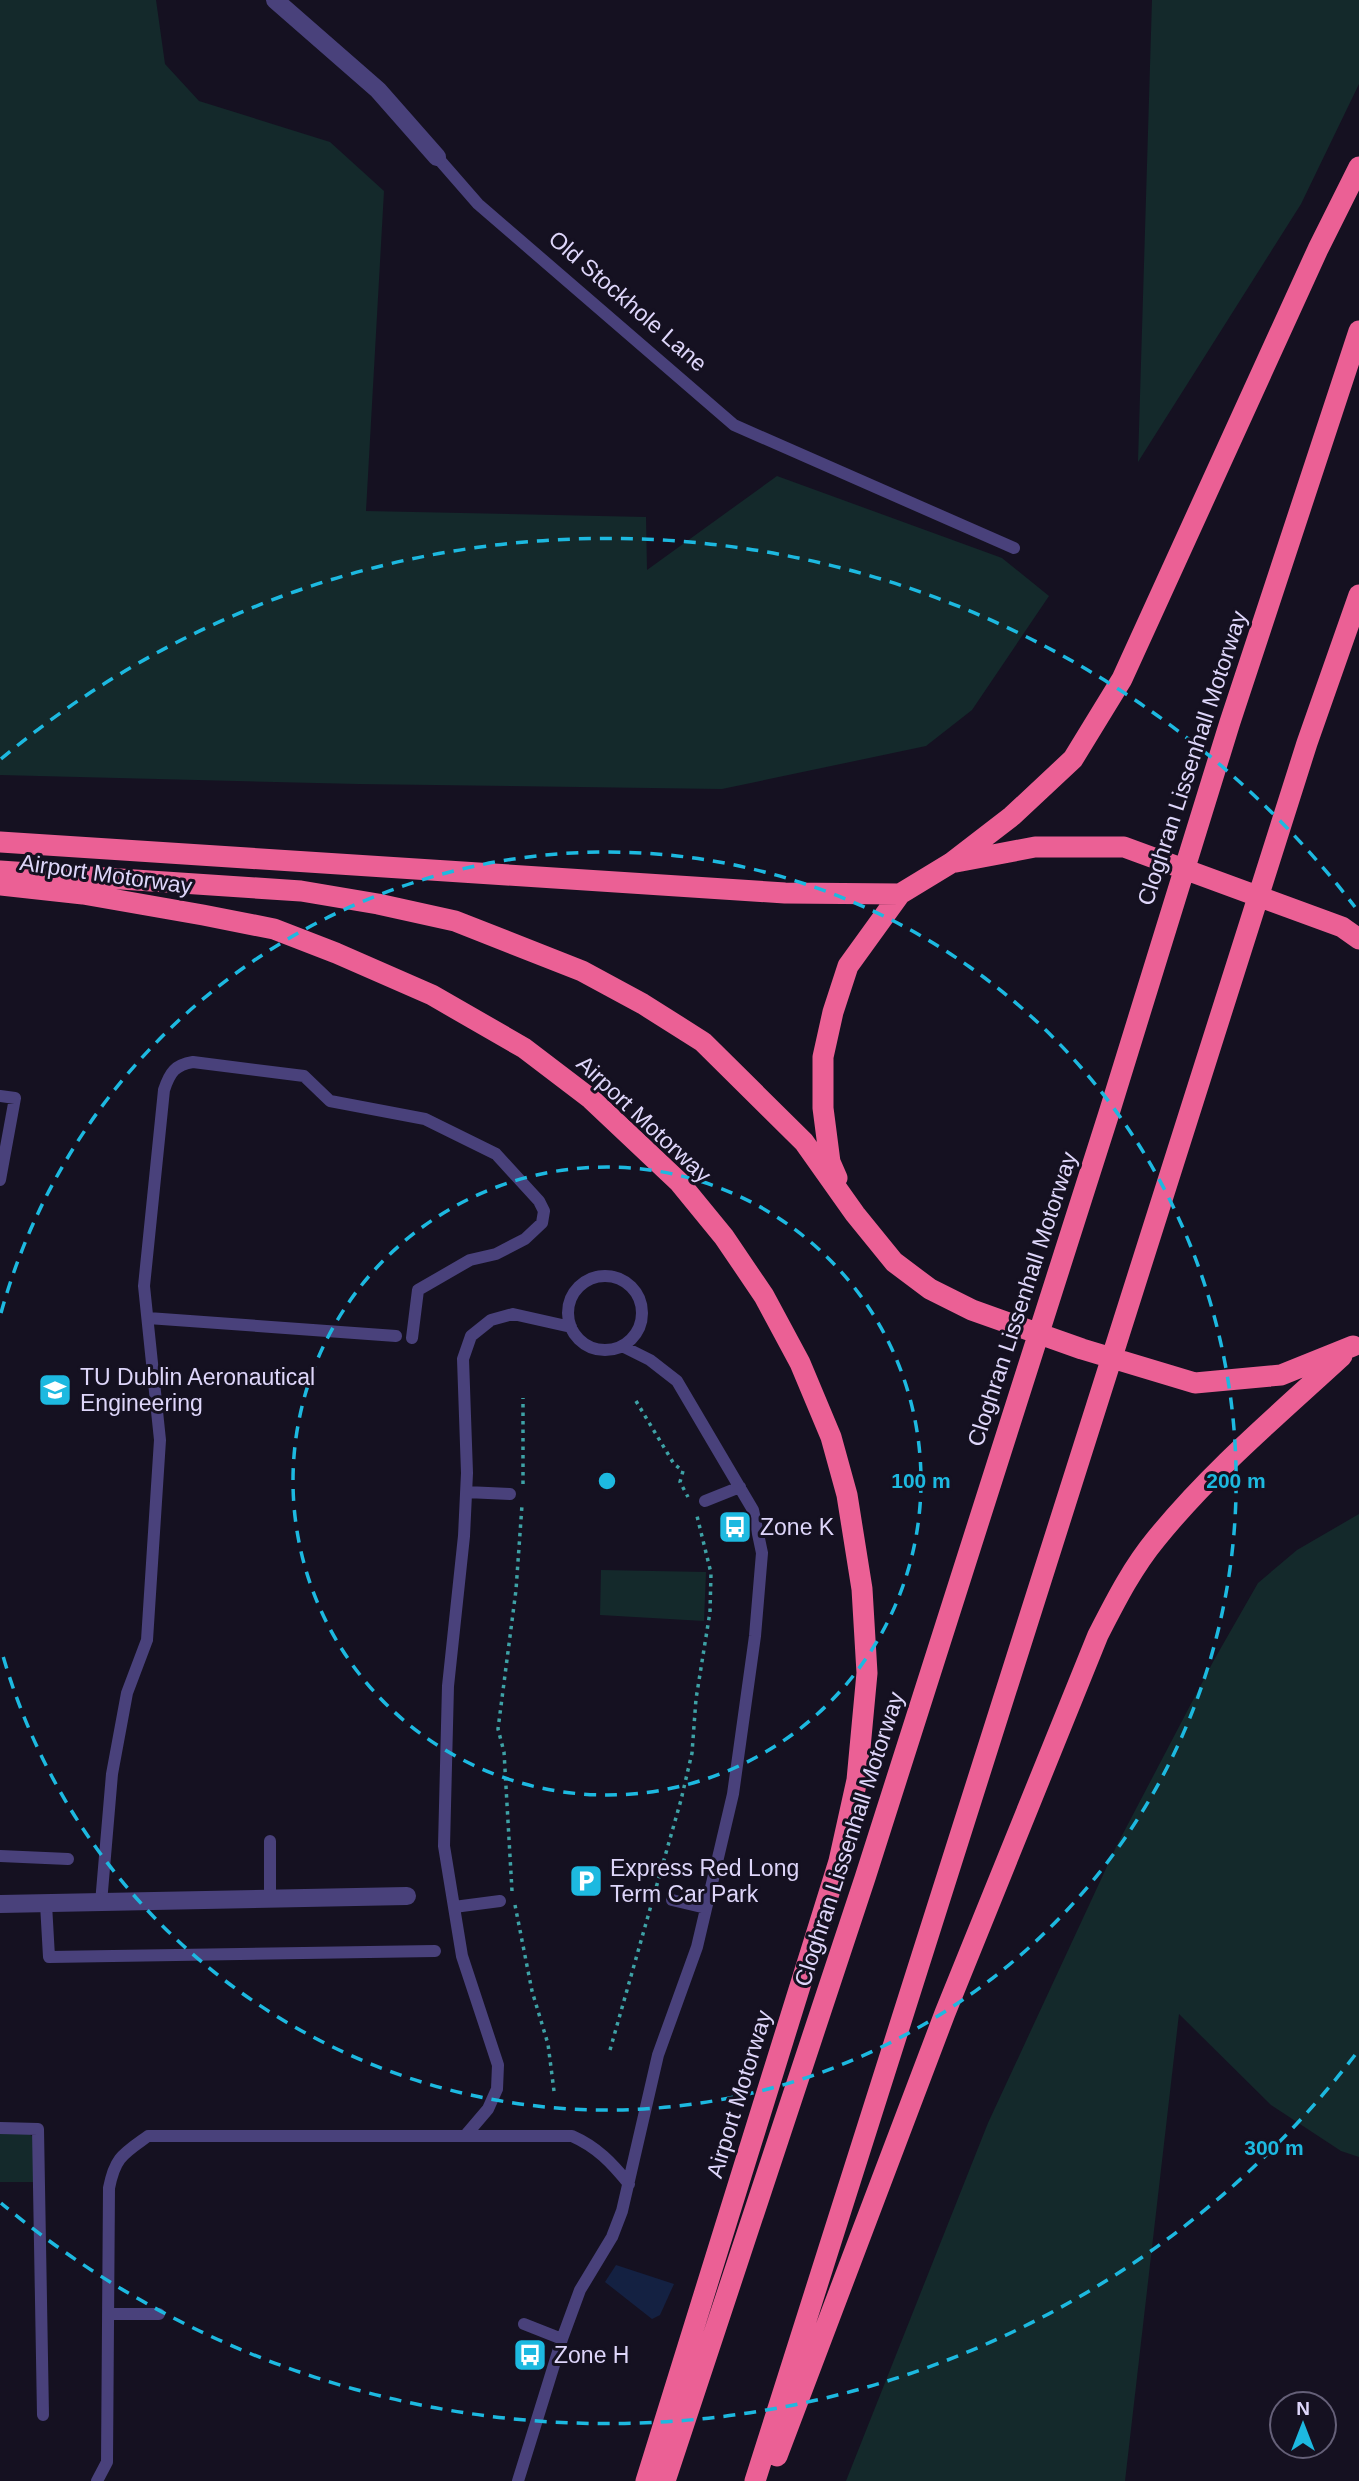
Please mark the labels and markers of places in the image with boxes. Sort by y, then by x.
place label: TU Dublin Aeronautical Engineering [80,1364,315,1416]
school or university icon: TU Dublin Aeronautical Engineering [36,1371,74,1409]
centre of rings [595,1469,619,1493]
bus stop icon: Zone K [716,1508,754,1546]
place label: Zone K [760,1514,835,1540]
place label: Express Red Long Term Car Park [610,1855,799,1907]
parking icon: Express Red Long Term Car Park [567,1862,605,1900]
bus stop icon: Zone H [511,2336,549,2374]
place label: Zone H [554,2342,629,2368]

